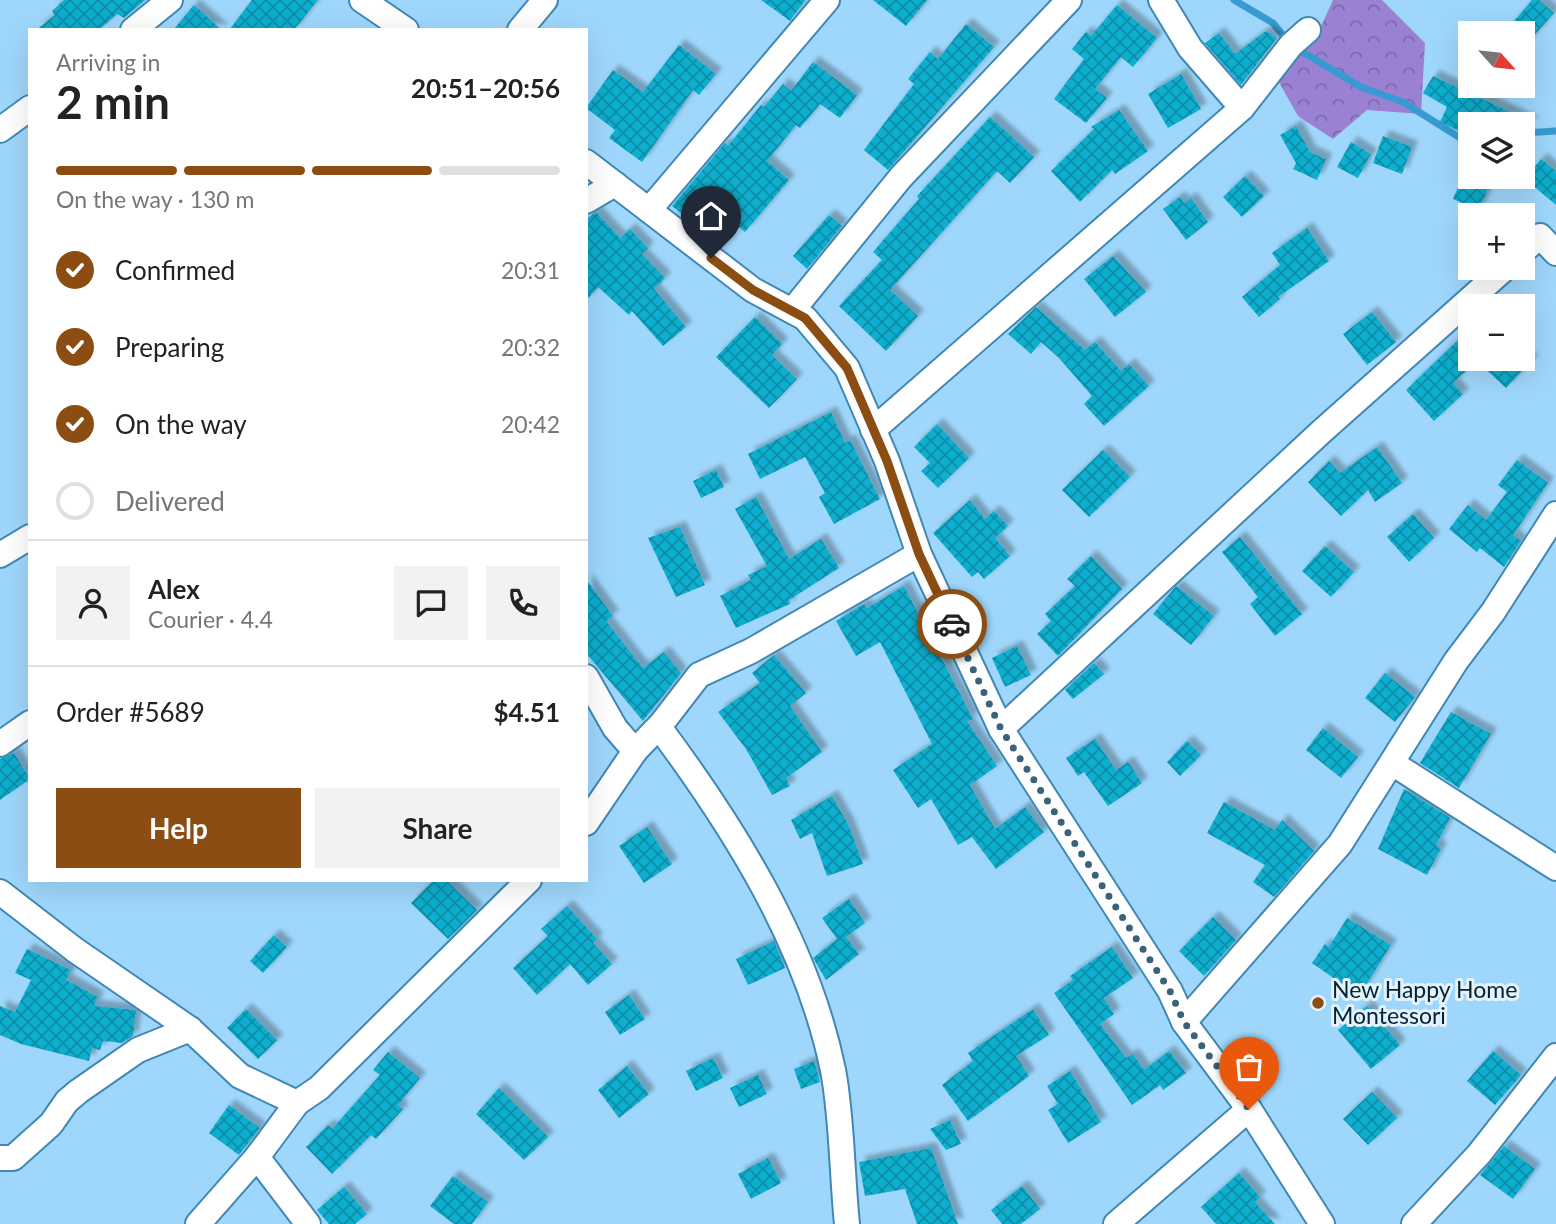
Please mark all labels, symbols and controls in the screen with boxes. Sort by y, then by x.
north arrow [1458,21,1535,98]
map controls [1458,21,1535,371]
text: Arriving in [56,48,160,76]
text: 20:51–20:56 [411,72,560,104]
text: 2 min [56,74,170,129]
button: layers [1458,112,1535,189]
text: On the way · 130 m [56,185,255,213]
pin [681,186,741,258]
icon: home [692,197,730,235]
button: + [1458,203,1535,280]
icon: check [56,251,94,289]
text: Confirmed [115,254,235,286]
text: 20:31 [501,256,560,284]
button: − [1458,294,1535,371]
icon: check [56,328,94,366]
text: Preparing [115,331,224,363]
text: 20:32 [501,333,560,361]
icon: check [56,405,94,443]
text: On the way [115,408,247,440]
text: 20:42 [501,410,560,438]
text: Delivered [115,485,225,517]
button: person [56,566,130,640]
button: chat [394,566,468,640]
button: phone [486,566,560,640]
text: Alex [148,573,200,605]
courier [917,589,987,659]
text: Courier · 4.4 [148,605,273,633]
icon: car [933,605,971,643]
text: Order #5689 [56,696,205,728]
text: $4.51 [494,696,560,728]
button: Help [56,788,301,868]
button: Share [315,788,560,868]
place label: New Happy Home Montessori [1332,975,1517,1029]
marker: New Happy Home Montessori [1310,995,1326,1011]
pin [1219,1037,1279,1109]
icon: bag [1230,1048,1268,1086]

